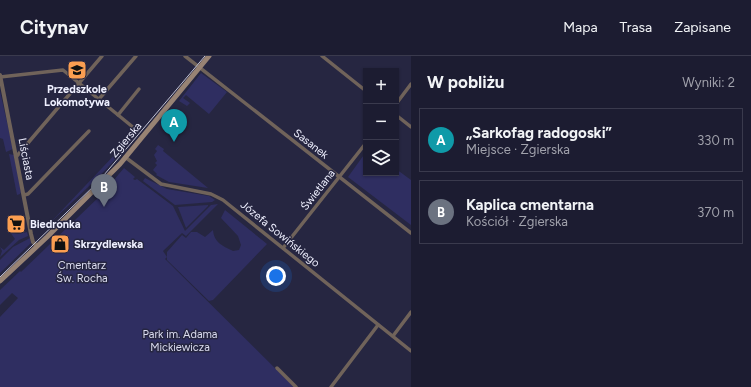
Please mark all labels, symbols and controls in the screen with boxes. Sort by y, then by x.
text: Citynav [20,16,89,39]
text: Mapa [563,19,598,36]
text: Trasa [620,19,652,36]
text: Zapisane [674,19,731,36]
school or university icon: Przedszkole Lokomotywa [66,59,88,81]
map controls [363,68,399,176]
button: + [363,68,399,104]
text: W pobliżu [427,72,504,92]
text: Wyniki: 2 [682,75,735,90]
place label: Przedszkole Lokomotywa [44,83,110,109]
button: − [363,104,399,140]
pin: A [161,109,187,142]
street label: Zgierska [108,120,144,160]
text: „Sarkofag radogoski” [466,124,612,142]
street label: Sasanek [291,126,332,162]
text: A [436,133,446,148]
text: 330 m [697,133,734,148]
street label: Liściasta [16,137,36,181]
button: layers [363,140,399,176]
text: Miejsce · Zgierska [466,142,570,157]
street label: Świetlana [297,167,338,213]
pin: B [91,174,117,207]
text: Kaplica cmentarna [466,196,594,214]
street label: Józefa Sowińskiego [238,198,322,270]
text: B [437,205,445,220]
text: 370 m [697,205,734,220]
supermarket icon: Biedronka [5,213,27,235]
text: Kościół · Zgierska [466,214,568,229]
place label: Biedronka [30,218,81,231]
shop icon: Skrzydlewska [49,233,71,255]
place label: Skrzydlewska [74,238,143,251]
park label: Cmentarz Św. Rocha [56,259,108,285]
your location [266,266,286,286]
park label: Park im. Adama Mickiewicza [143,328,217,354]

